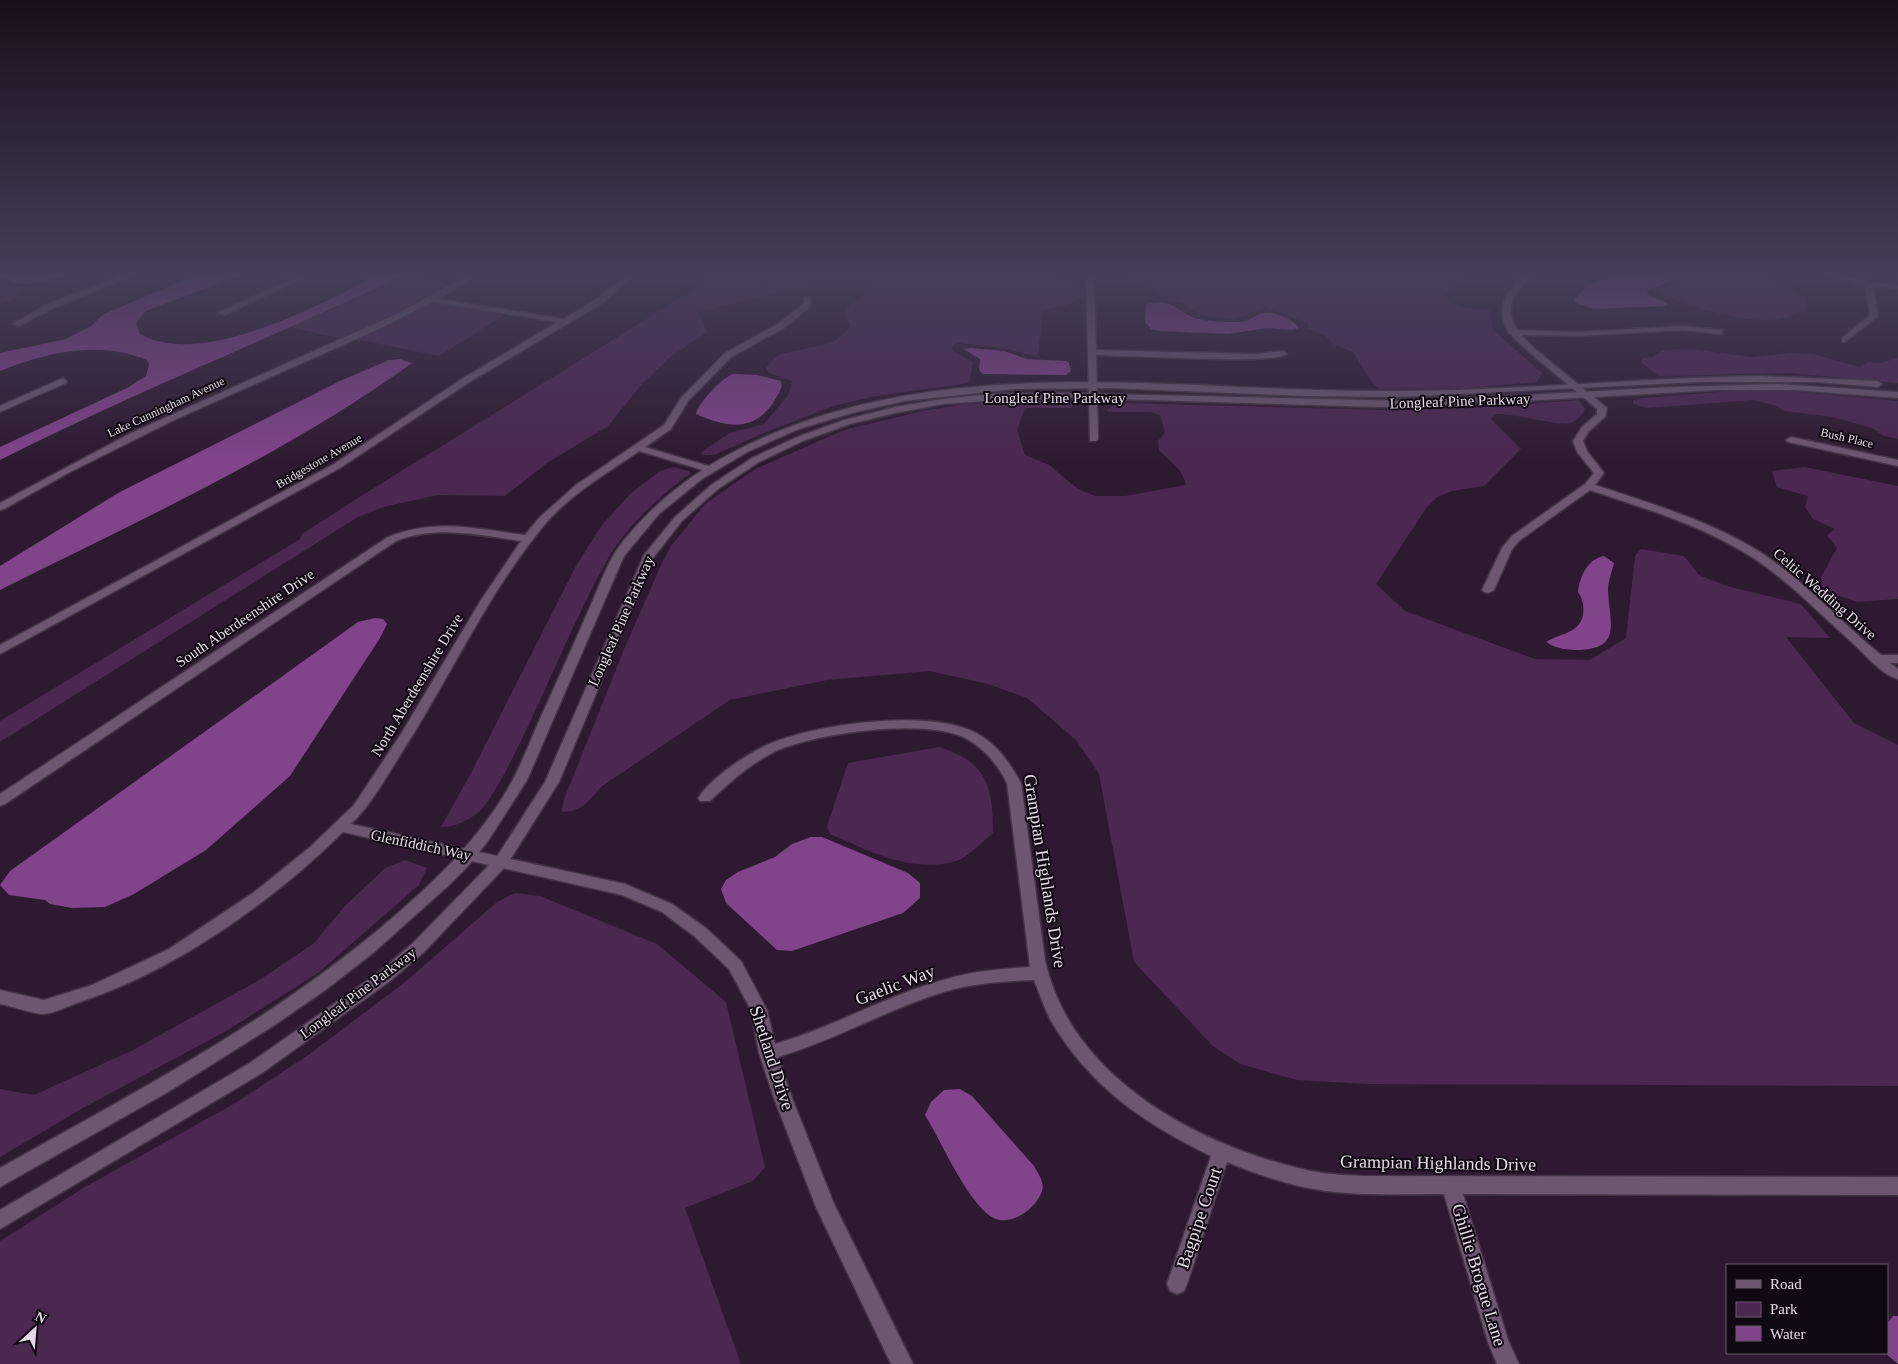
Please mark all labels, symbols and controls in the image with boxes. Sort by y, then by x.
street label: Lake Cunningham Avenue [105,374,227,440]
street label: Longleaf Pine Parkway [985,390,1126,406]
street label: Longleaf Pine Parkway [1389,391,1531,411]
street label: Bush Place [1819,425,1875,451]
street label: Bridgestone Avenue [274,431,364,491]
street label: Celtic Wedding Drive [1770,545,1880,643]
street label: Longleaf Pine Parkway [585,553,657,689]
street label: South Aberdeenshire Drive [173,566,317,670]
street label: North Aberdeenshire Drive [368,611,466,759]
street label: Grampian Highlands Drive [1020,773,1070,969]
street label: Glenfiddich Way [369,827,473,864]
street label: Longleaf Pine Parkway [297,944,419,1042]
street label: Gaelic Way [852,961,938,1009]
street label: Shetland Drive [746,1003,798,1113]
street label: Grampian Highlands Drive [1340,1151,1536,1175]
street label: Bagpipe Court [1172,1165,1226,1271]
street label: Ghillie Brogue Lane [1448,1201,1510,1349]
legend [1726,1264,1888,1354]
text: Road [1770,1276,1802,1292]
text: Park [1770,1301,1798,1317]
north arrow [10,1304,60,1354]
text: N [33,1309,48,1327]
text: Water [1770,1326,1805,1342]

